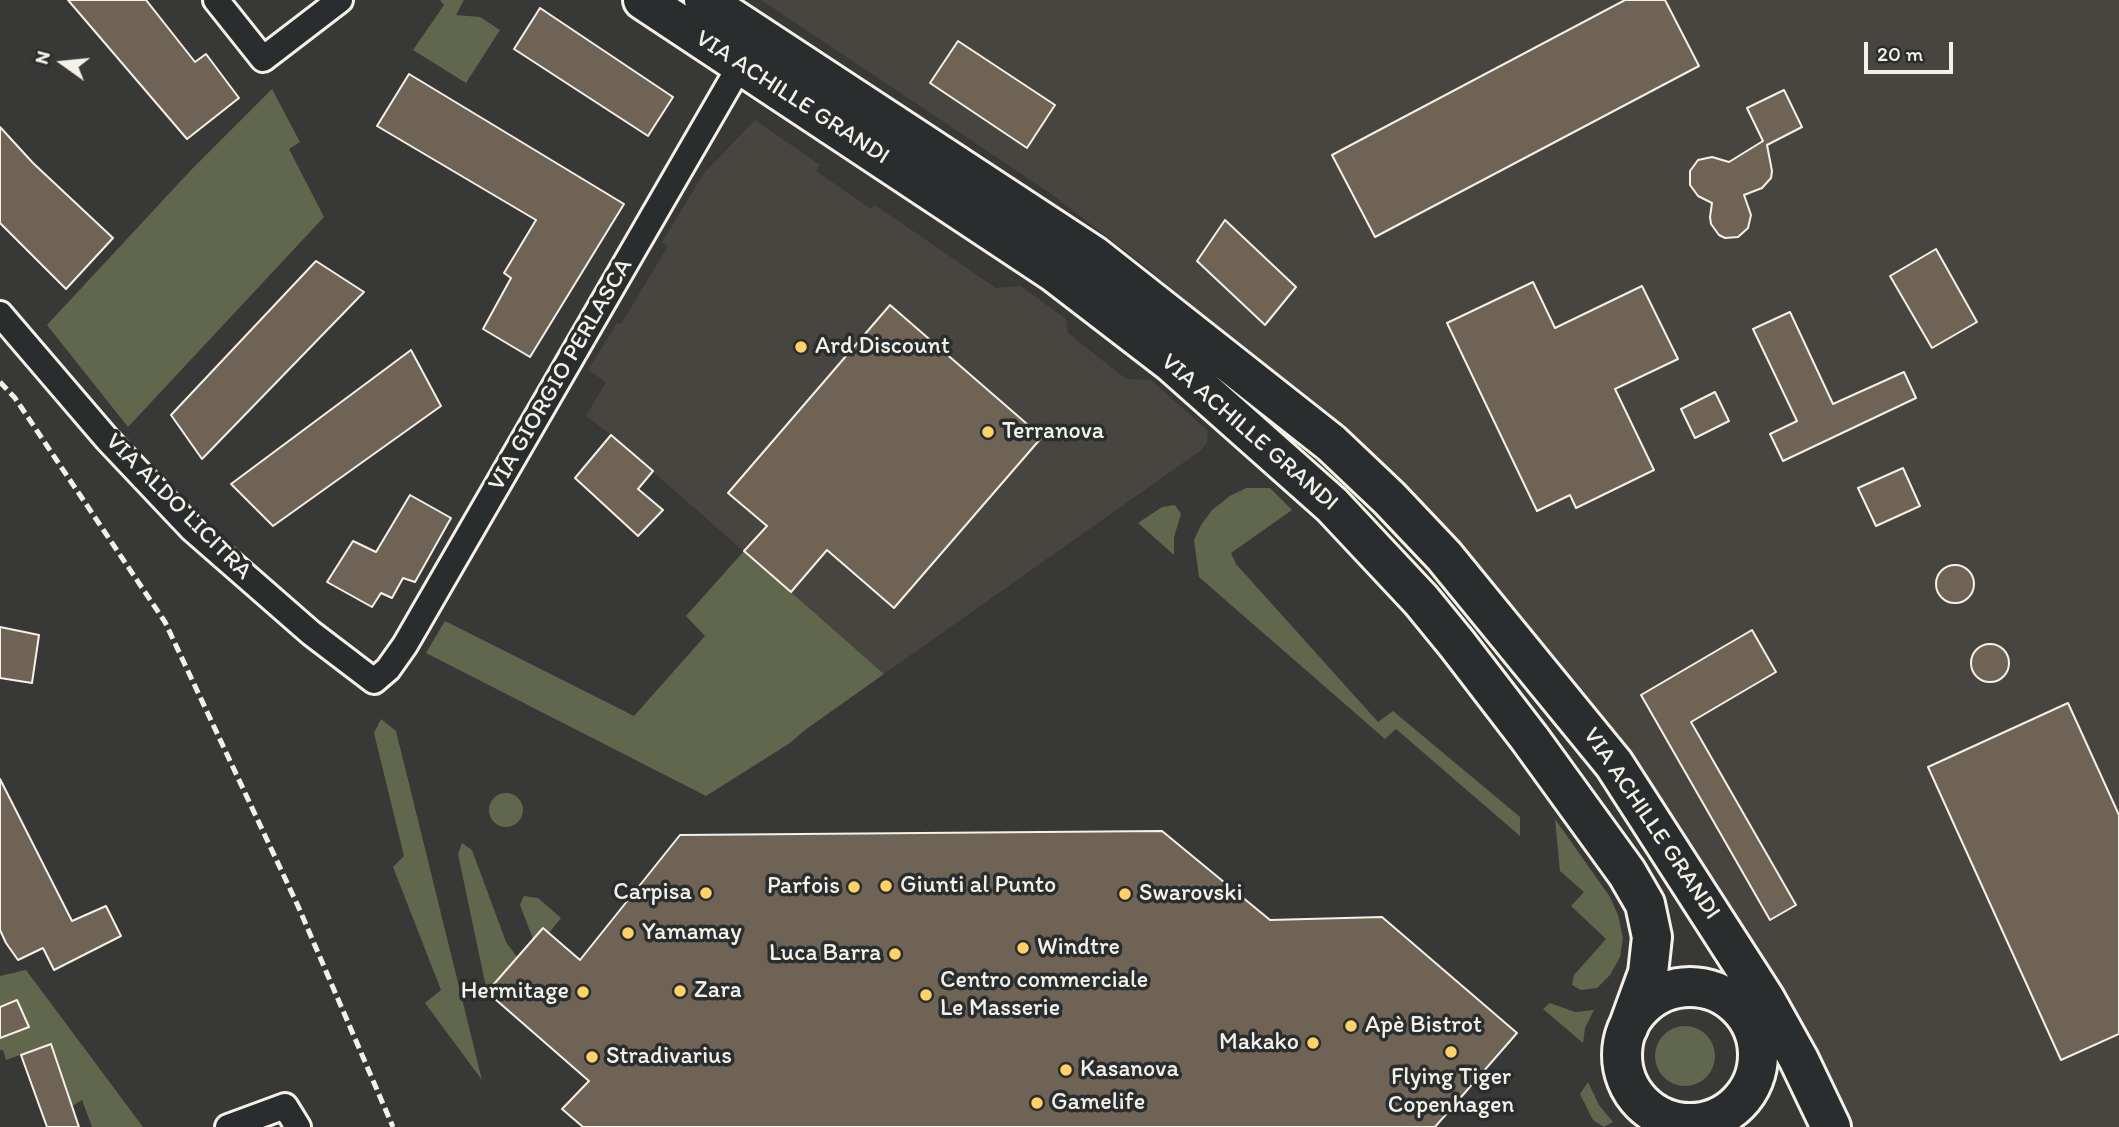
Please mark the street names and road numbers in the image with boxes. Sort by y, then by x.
street label: VIA ACHILLE GRANDI [690,25,894,171]
street label: VIA GIORGIO PERLASCA [483,254,639,496]
street label: VIA ACHILLE GRANDI [1155,348,1343,518]
street label: VIA ALDO LICITRA [99,428,257,586]
street label: VIA ACHILLE GRANDI [1576,723,1726,925]

